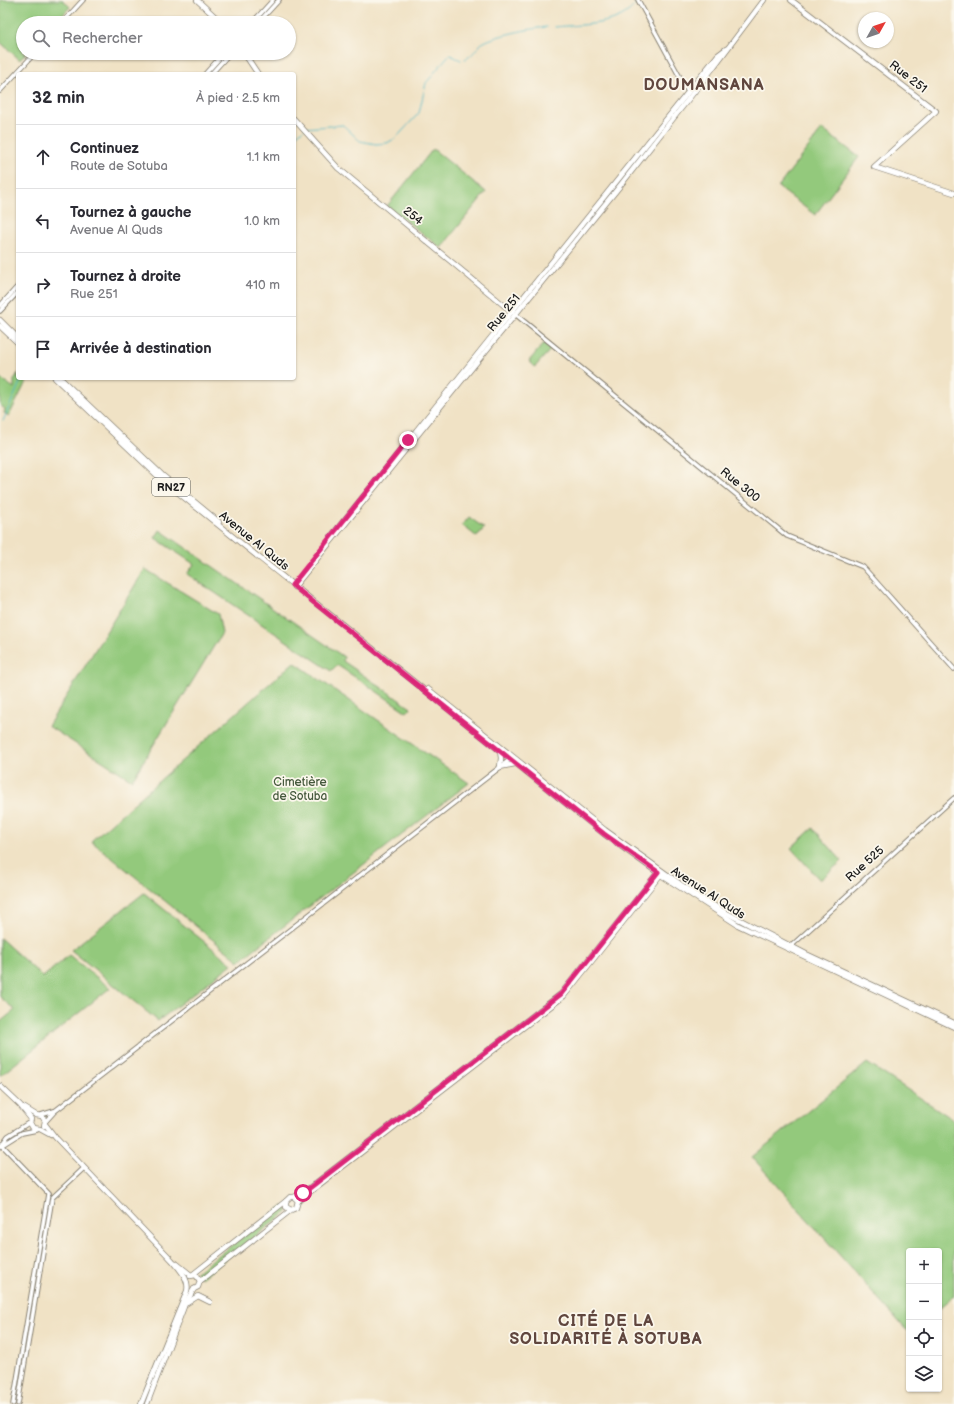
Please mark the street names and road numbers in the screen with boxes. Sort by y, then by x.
street label: Rue 251 [886,57,930,97]
street label: 254 [400,203,427,229]
street label: Rue 251 [484,291,524,335]
street label: Rue 300 [717,464,763,506]
road number: RN27 [152,478,190,496]
street label: Avenue Al Quds [216,508,292,574]
street label: Rue 525 [843,843,887,885]
street label: Avenue Al Quds [668,863,748,923]

